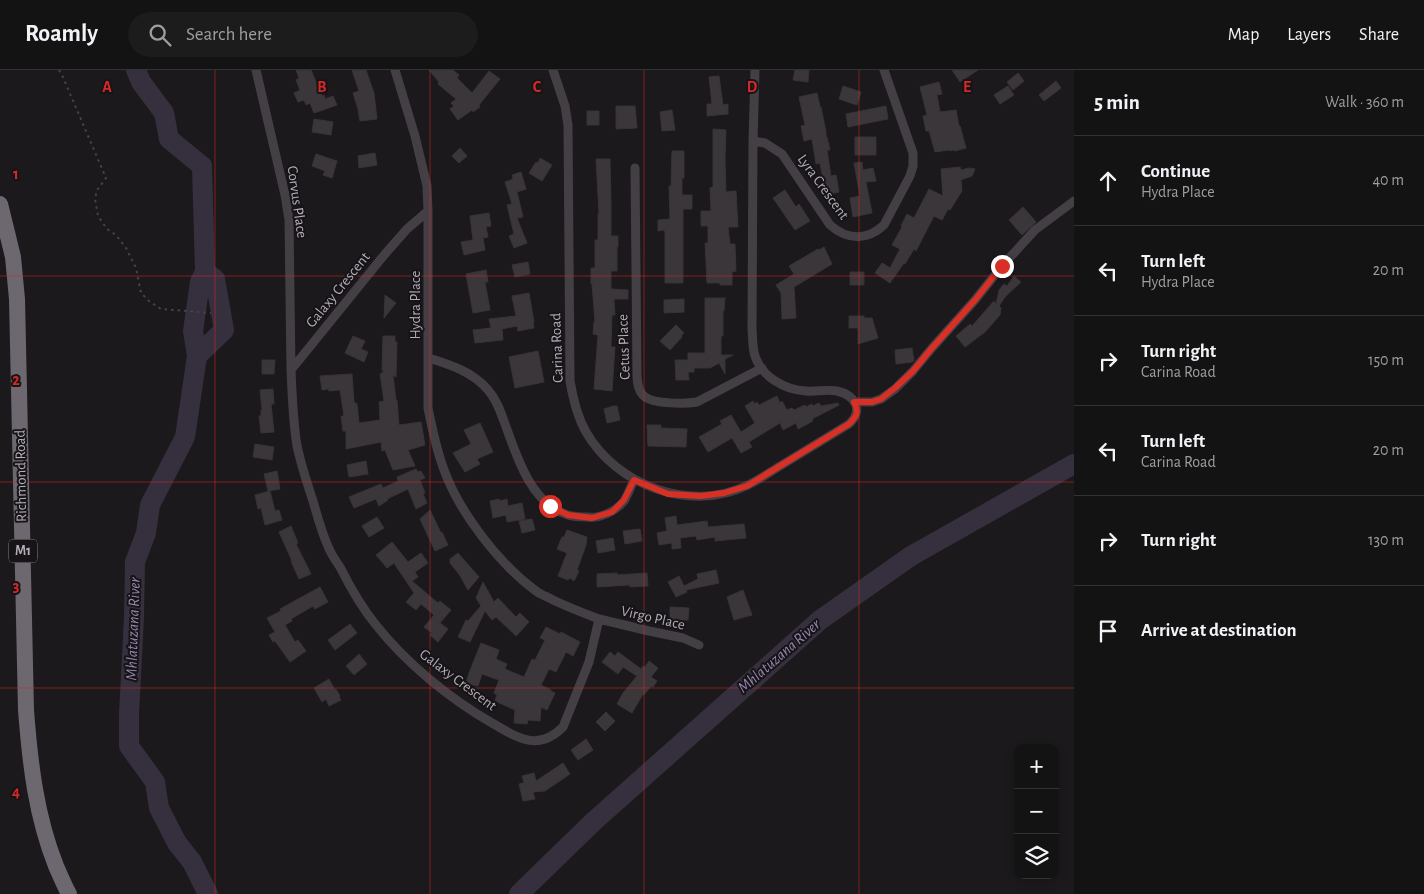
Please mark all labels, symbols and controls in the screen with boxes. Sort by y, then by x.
search box [128,12,478,57]
icon: search [146,21,174,49]
text: Roamly [25,22,98,46]
text: Search here [186,25,272,44]
text: Map [1228,26,1259,44]
text: Layers [1287,26,1331,44]
text: Share [1359,26,1399,44]
text: A [102,79,112,95]
text: B [317,79,327,95]
text: C [533,79,542,95]
text: D [747,79,758,95]
text: E [963,79,971,95]
text: 5 min [1094,92,1140,113]
text: Walk · 360 m [1325,94,1404,110]
street label: Lyra Crescent [794,152,852,222]
text: Continue [1141,162,1210,181]
street label: Corvus Place [285,165,310,239]
text: 1 [13,166,19,182]
icon: ahead [1094,167,1122,195]
text: 40 m [1372,172,1404,188]
text: Hydra Place [1141,184,1215,200]
street label: Galaxy Crescent [303,249,373,330]
text: Turn left [1141,252,1205,271]
route end [991,255,1014,278]
icon: left [1094,257,1122,285]
text: 20 m [1373,262,1404,278]
street label: Hydra Place [408,270,423,339]
text: Hydra Place [1141,274,1215,290]
street label: Carina Road [548,313,566,383]
street label: Cetus Place [615,314,633,380]
text: Turn right [1141,342,1216,361]
icon: right [1094,347,1122,375]
text: 150 m [1368,352,1404,368]
text: Carina Road [1141,364,1216,380]
text: 2 [12,372,20,388]
street label: Richmond Road [13,429,29,522]
text: Turn left [1141,432,1205,451]
icon: left [1094,437,1122,465]
text: 20 m [1373,442,1404,458]
text: Carina Road [1141,454,1216,470]
route start [539,495,562,518]
icon: right [1094,527,1122,555]
text: Turn right [1141,531,1216,550]
text: 130 m [1368,532,1404,548]
road number: M1 [9,540,37,562]
water label: Mhlatuzana River [123,576,143,681]
text: 3 [13,578,20,594]
street label: Virgo Place [620,603,687,633]
water label: Mhlatuzana River [735,616,824,696]
icon: arrive [1094,617,1122,645]
text: Arrive at destination [1141,621,1297,640]
street label: Galaxy Crescent [417,646,499,714]
map controls [1014,744,1059,879]
button: + [1014,744,1059,789]
text: 4 [12,784,20,800]
button: − [1014,789,1059,834]
button: layers [1014,834,1059,879]

